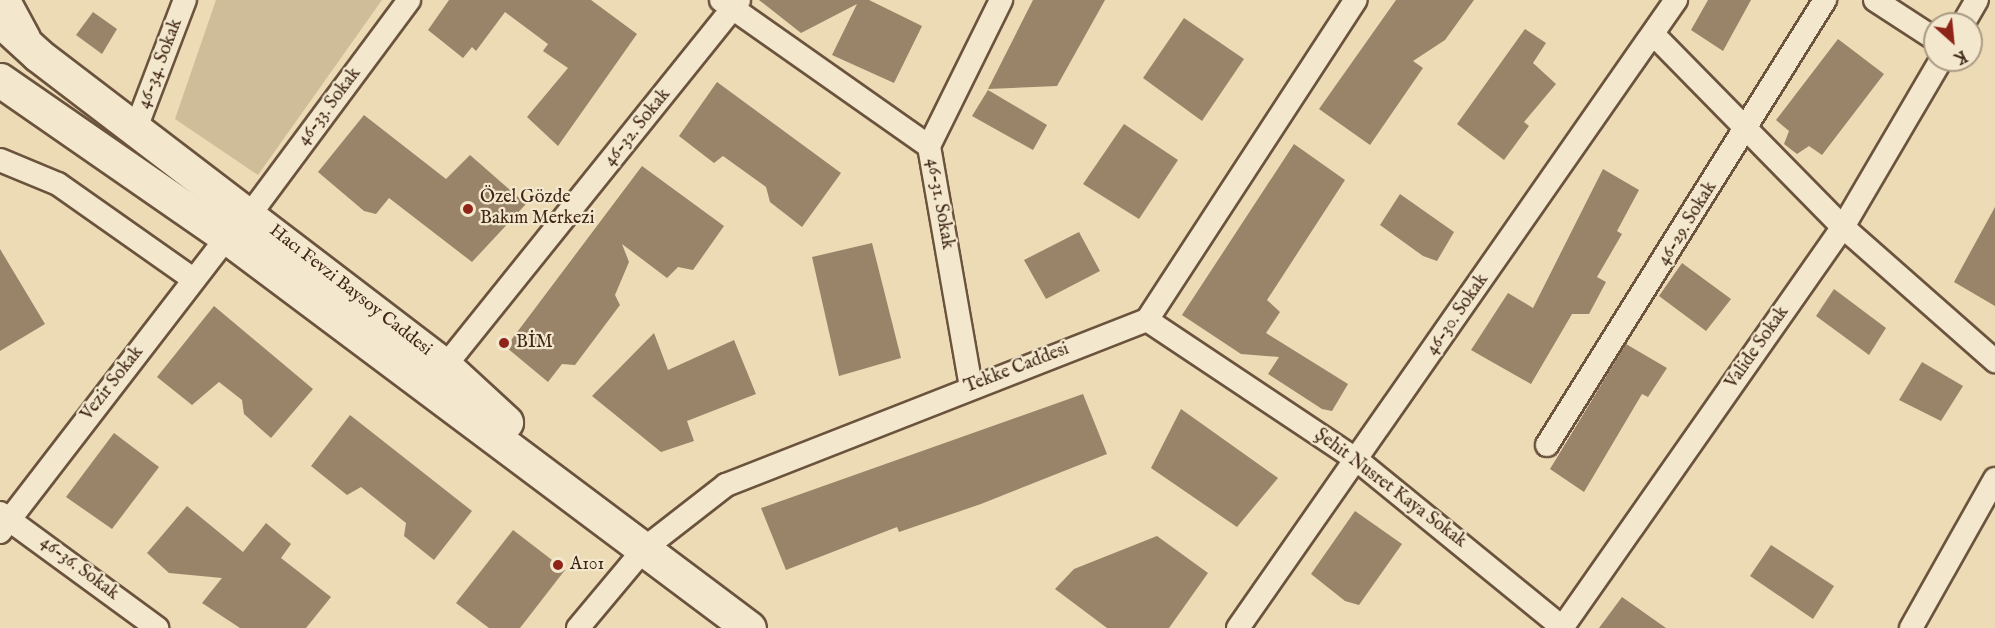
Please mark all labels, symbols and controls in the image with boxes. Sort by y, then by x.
north arrow [1923,12,1983,72]
street label: 46-34. Sokak [134,16,188,112]
text: K [1951,45,1970,68]
street label: 46-33. Sokak [294,64,366,150]
street label: 46-32. Sokak [600,85,676,171]
street label: 46-31. Sokak [920,157,958,251]
street label: 46-29. Sokak [1654,178,1722,270]
place label: Özel Gözde Bakım Merkezi [480,188,594,230]
marker: Özel Gözde Bakım Merkezi [461,202,475,216]
street label: Hacı Fevzi Baysoy Caddesi [264,221,436,361]
street label: 46-30. Sokak [1422,270,1494,360]
street label: Valide Sokak [1722,303,1794,393]
place label: BİM [516,332,553,354]
marker: BİM [497,336,511,350]
street label: Tekke Caddesi [962,339,1072,399]
street label: Vezir Sokak [77,342,149,426]
street label: Şehit Nusret Kaya Sokak [1310,425,1470,553]
street label: 46-36. Sokak [35,532,123,606]
place label: A101 [570,554,604,576]
marker: A101 [551,558,565,572]

